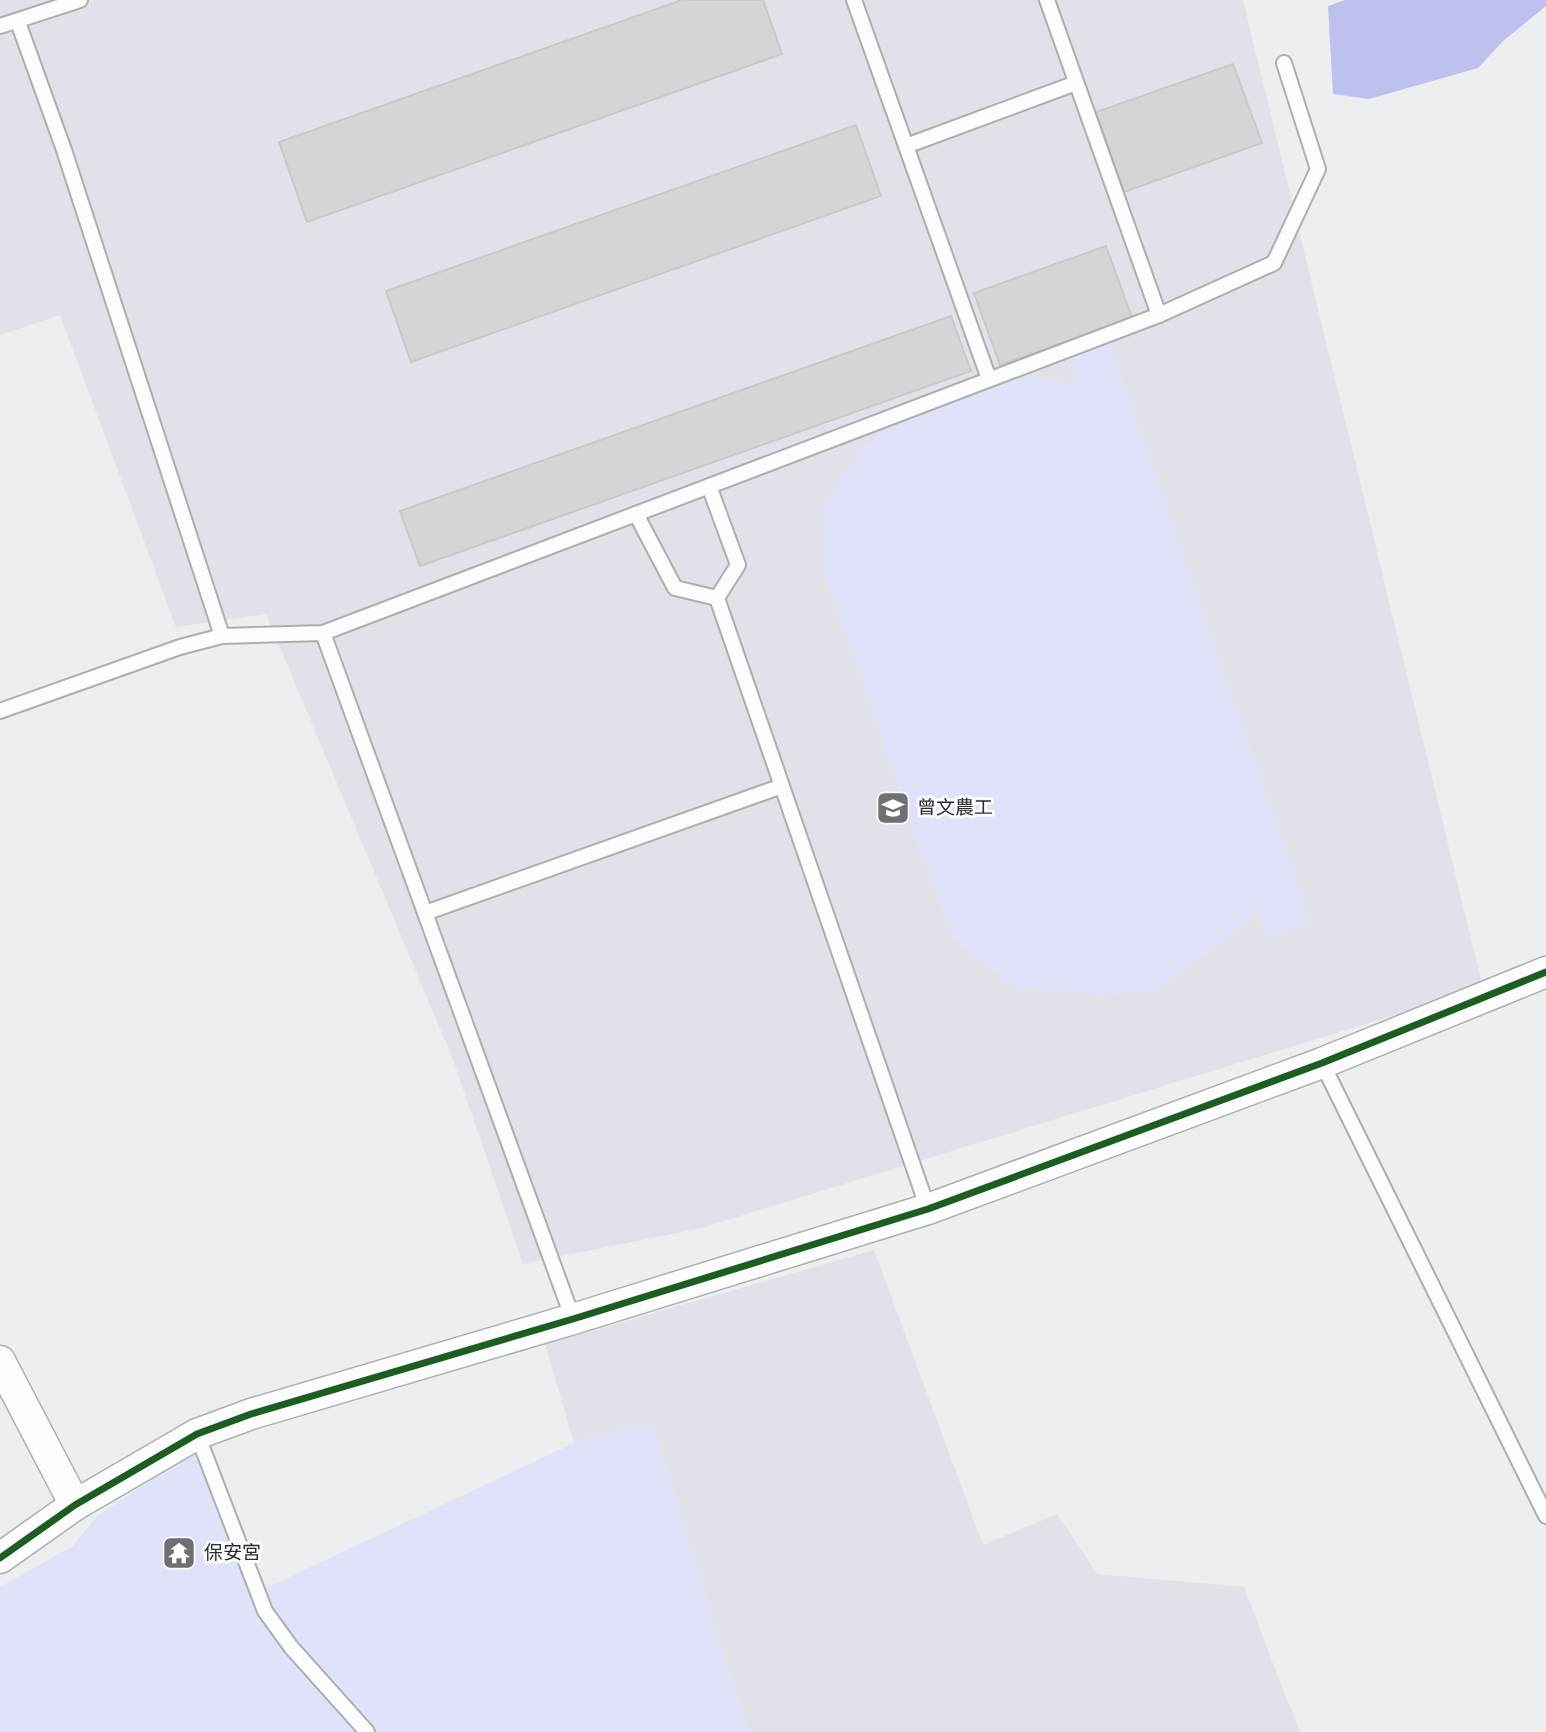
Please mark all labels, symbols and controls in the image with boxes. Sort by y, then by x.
school or university icon: 曾文農工 [874,789,912,827]
place label: 曾文農工 [917,795,993,822]
temple icon: 保安宮 [160,1534,198,1572]
place label: 保安宮 [204,1540,261,1567]

